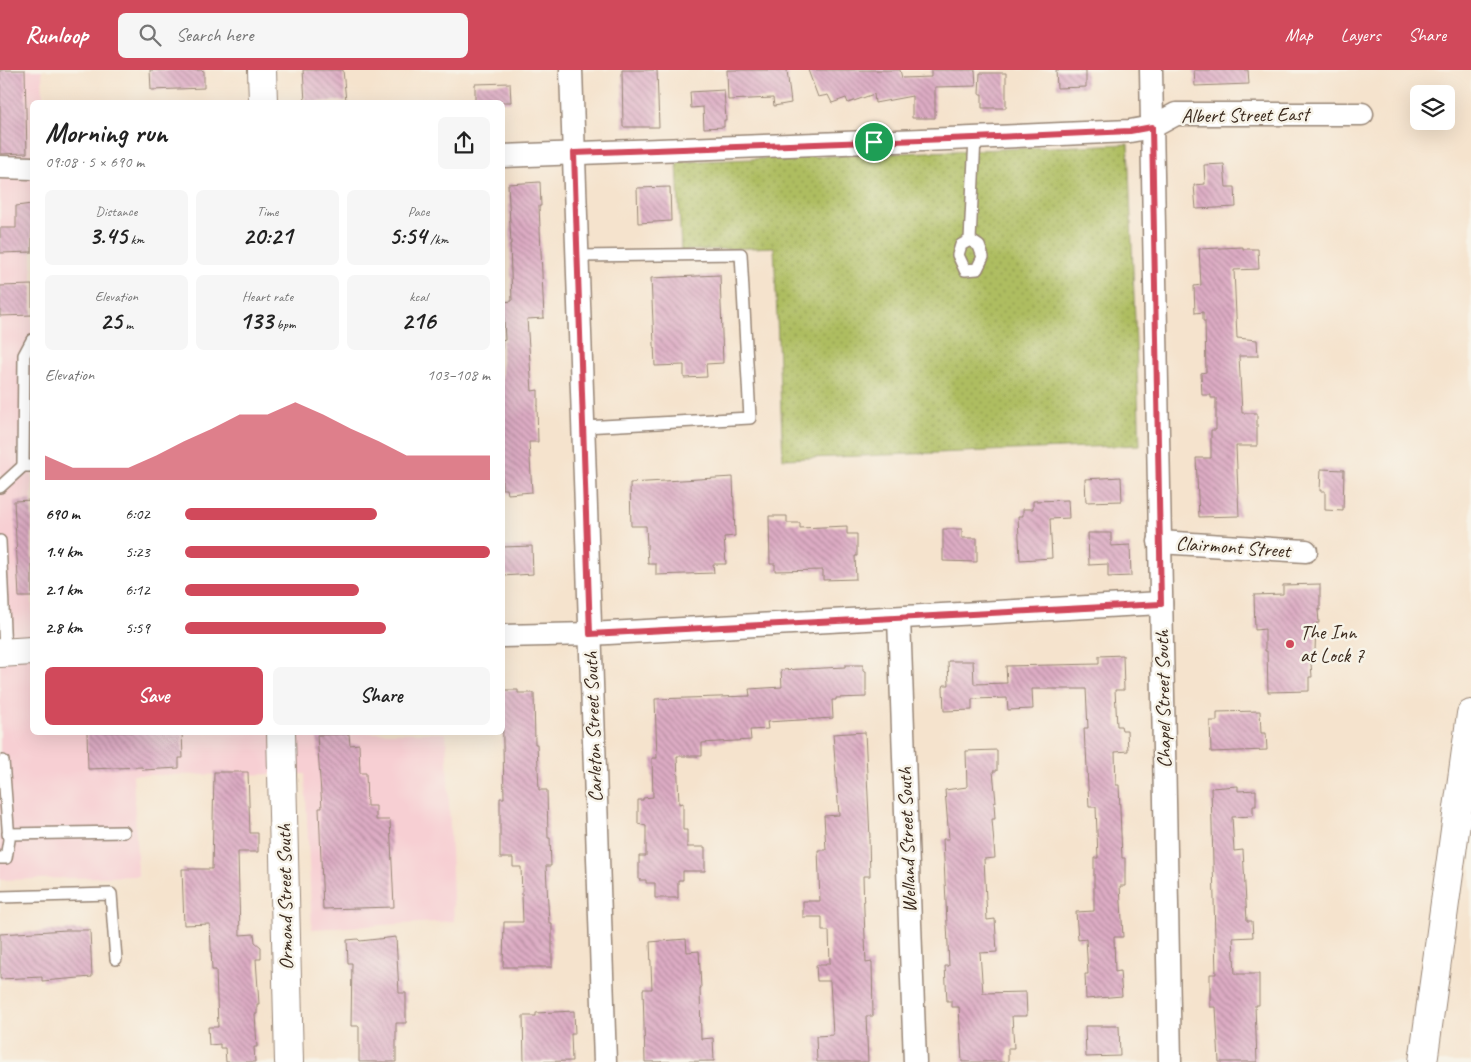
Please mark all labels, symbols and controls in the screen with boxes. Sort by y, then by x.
search box [118,13,468,58]
text: Runloop [25,20,88,50]
icon: search [136,21,164,49]
text: Search here [176,23,253,47]
text: Map [1285,24,1313,46]
text: Layers [1341,24,1380,46]
text: Share [1408,24,1446,46]
map controls [1410,85,1455,130]
button: layers [1410,85,1455,130]
street label: Albert Street East [1181,101,1312,129]
text: Morning run [45,115,167,150]
button: share [438,117,490,169]
pin [853,121,895,163]
icon: arrive [860,128,888,156]
text: 09:08 · 5 × 690 m [45,152,144,172]
text: Distance [96,203,137,220]
text: Time [257,203,278,220]
text: Pace [408,203,429,220]
text: 3.45 [89,220,127,252]
text: 20:21 [243,220,292,252]
text: 5:54 [389,220,427,252]
text: km [127,231,144,248]
text: /km [427,231,448,248]
text: Elevation [95,288,138,305]
text: Heart rate [242,288,293,305]
text: kcal [409,288,428,305]
text: 25 [100,305,122,337]
text: 133 [239,305,273,337]
text: 216 [401,305,436,337]
text: m [122,316,133,333]
text: bpm [273,316,296,333]
text: Elevation [45,365,94,385]
text: 103–108 m [427,365,490,385]
text: 690 m [45,504,80,524]
text: 6:02 [125,504,150,524]
street label: Clairmont Street [1175,531,1293,564]
text: 1.4 km [45,542,82,562]
text: 5:23 [125,542,150,562]
text: 2.1 km [45,580,82,600]
text: 6:12 [125,580,150,600]
text: 2.8 km [45,618,82,638]
text: 5:59 [125,618,150,638]
place label: The Inn at Lock 7 [1300,620,1365,668]
street label: Chapel Street South [1149,629,1177,768]
marker: The Inn at Lock 7 [1284,638,1296,650]
street label: Carleton Street South [578,650,608,803]
button: Save [45,667,263,725]
button: Share [273,667,490,725]
street label: Welland Street South [892,766,922,913]
street label: Ormond Street South [271,823,299,970]

